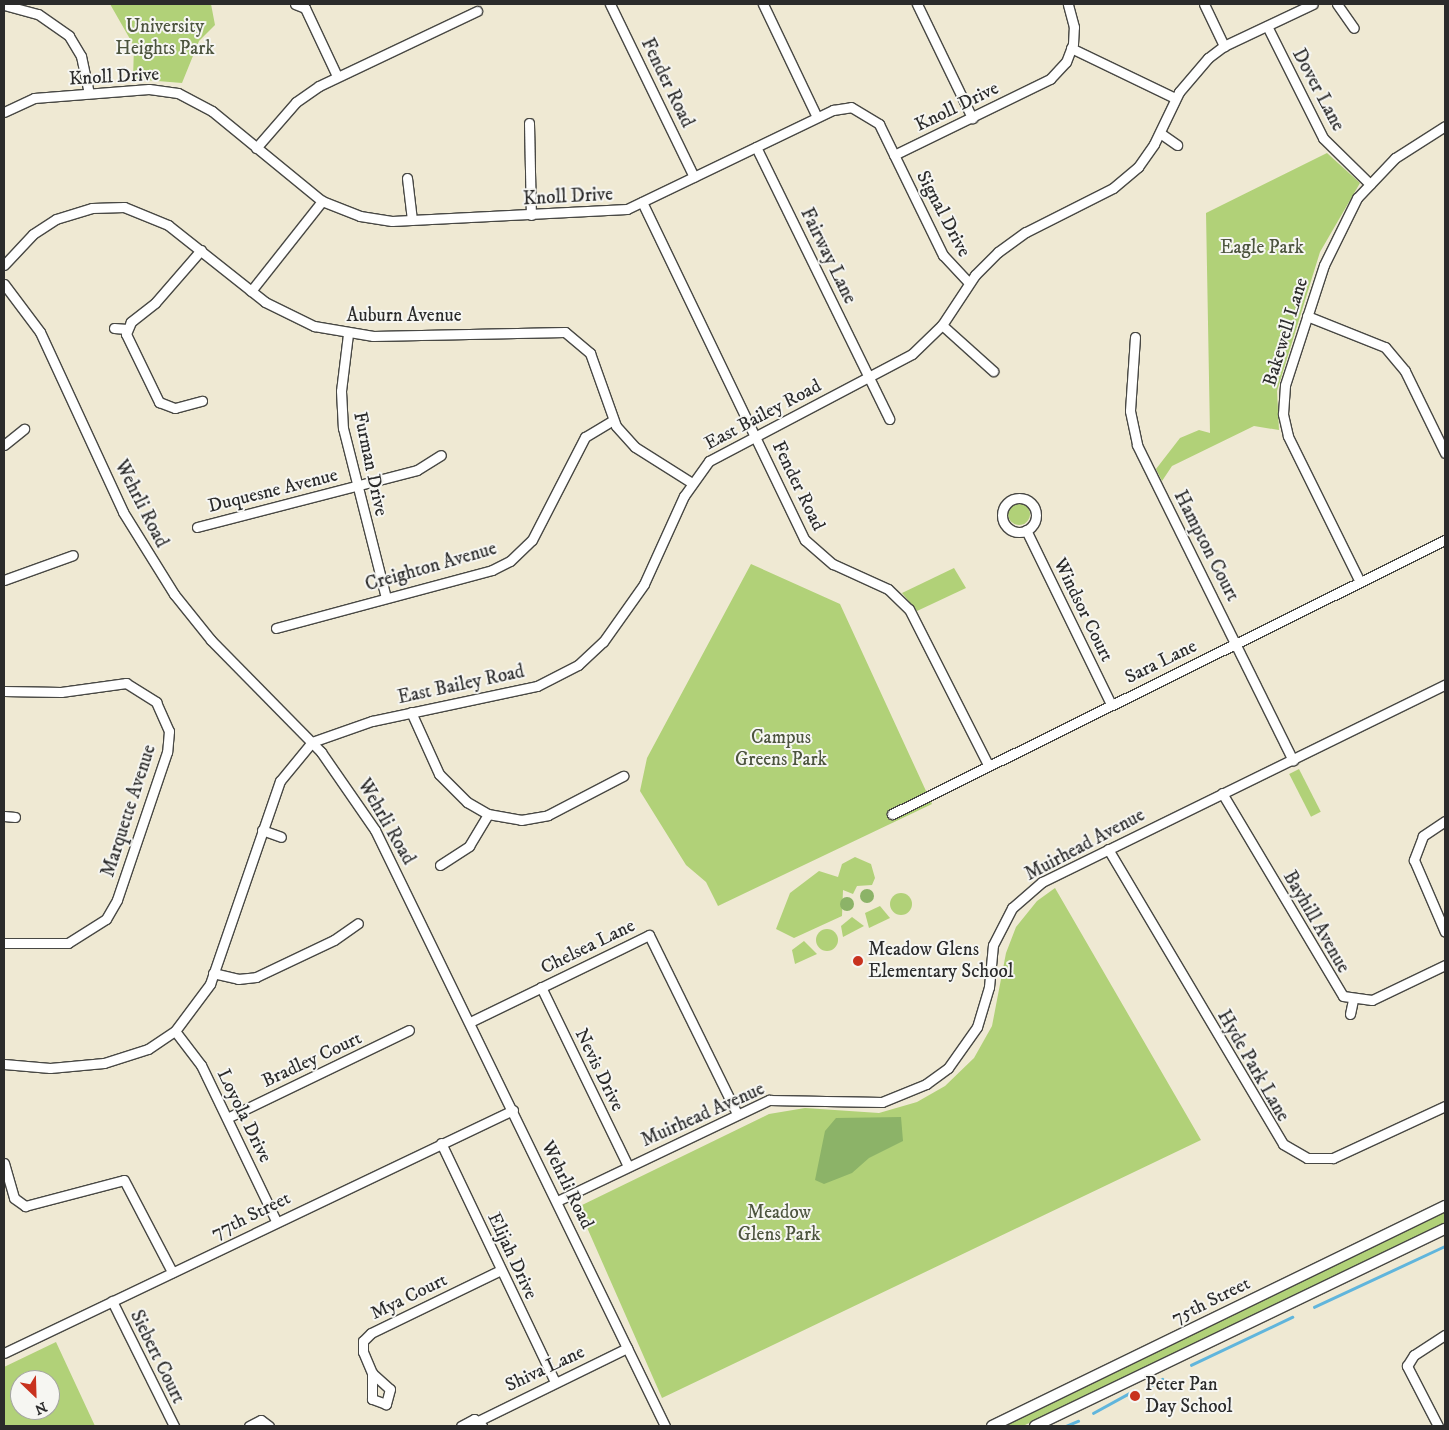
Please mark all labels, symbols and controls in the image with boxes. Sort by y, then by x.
park label: University Heights Park [115,16,215,60]
street label: Fender Road [636,35,698,131]
street label: Dover Lane [1287,45,1349,135]
street label: Knoll Drive [68,63,160,91]
street label: Knoll Drive [911,77,1003,137]
street label: Signal Drive [911,167,975,261]
street label: Knoll Drive [522,183,614,211]
street label: Fairway Lane [795,204,861,308]
park label: Eagle Park [1220,237,1304,259]
street label: Bakewell Lane [1259,275,1313,389]
street label: Auburn Avenue [346,305,462,327]
street label: East Bailey Road [701,375,825,455]
street label: Furman Drive [348,410,392,518]
street label: Fender Road [767,438,829,534]
street label: Wehrli Road [109,456,173,552]
street label: Duquesne Avenue [206,464,340,518]
street label: Hampton Court [1168,487,1244,605]
street label: Creighton Avenue [363,537,499,597]
street label: Windsor Court [1048,554,1118,666]
street label: Sara Lane [1122,635,1200,689]
street label: East Bailey Road [396,660,526,710]
park label: Campus Greens Park [735,727,827,771]
street label: Marquette Avenue [97,742,161,880]
street label: Wehrli Road [352,775,420,869]
street label: Muirhead Avenue [1021,804,1149,886]
street label: Bayhill Avenue [1278,867,1354,977]
street label: Chelsea Lane [537,914,639,980]
place label: Meadow Glens Elementary School [868,939,1013,983]
marker: Meadow Glens Elementary School [852,955,864,967]
street label: Hyde Park Lane [1212,1006,1294,1126]
street label: Nevis Drive [569,1025,629,1115]
street label: Bradley Court [259,1027,365,1093]
street label: Loyola Drive [212,1066,276,1166]
street label: Muirhead Avenue [638,1078,768,1152]
street label: Wehrli Road [536,1137,598,1233]
street label: 77th Street [208,1187,294,1245]
park label: Meadow Glens Park [738,1202,820,1246]
street label: Elijah Drive [482,1209,542,1303]
street label: Mya Court [367,1269,451,1325]
street label: 75th Street [1168,1272,1254,1330]
street label: Siebert Court [125,1307,189,1407]
street label: Shiva Lane [502,1341,588,1397]
north arrow [10,1370,60,1420]
place label: Peter Pan Day School [1145,1374,1232,1418]
marker: Peter Pan Day School [1129,1390,1141,1402]
text: N [32,1397,50,1418]

